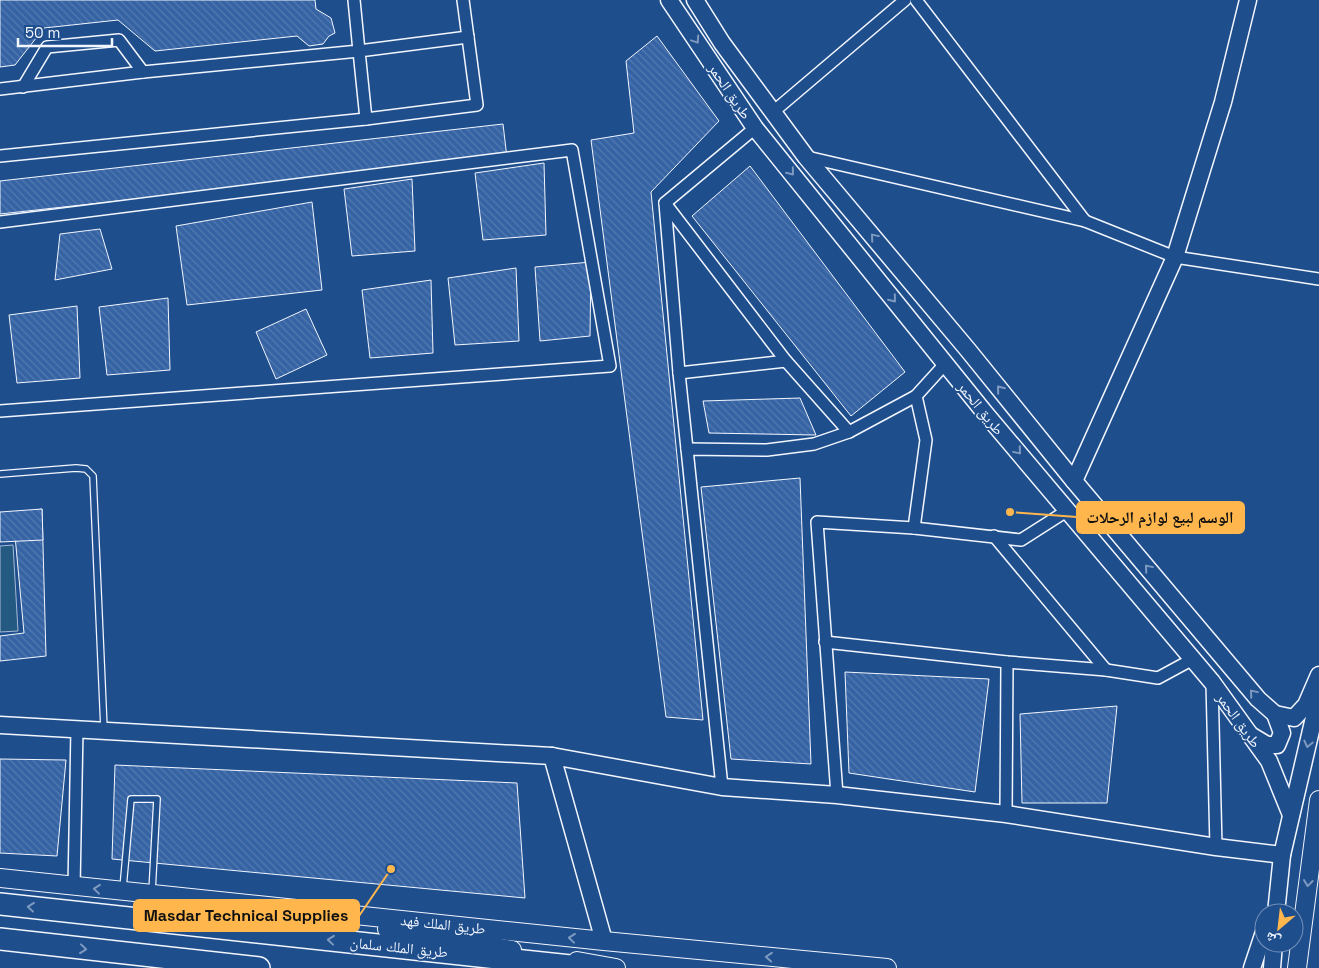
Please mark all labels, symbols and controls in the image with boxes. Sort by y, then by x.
scale bar [18,15,111,47]
text: 50 m [25,23,60,42]
one-way arrow [690,35,699,44]
street label: طريق الحمر [703,58,756,123]
one-way arrow [785,166,793,175]
one-way arrow [870,234,879,243]
one-way arrow [887,293,896,302]
street label: طريق الحمر [952,377,1008,439]
one-way arrow [997,386,1005,395]
one-way arrow [1012,446,1021,455]
callout: الوسم لبيع لوازم الرحلات [1077,502,1244,533]
text: الوسم لبيع لوازم الرحلات [1086,507,1234,529]
one-way arrow [1145,565,1154,574]
street label: طريق الحمر [1211,688,1265,752]
one-way arrow [1250,689,1259,698]
one-way arrow [1303,739,1314,748]
one-way arrow [1303,879,1314,887]
one-way arrow [93,884,101,895]
callout: Masdar Technical Supplies [134,900,359,931]
one-way arrow [26,902,34,913]
north arrow [1254,903,1304,953]
text: Masdar Technical Supplies [144,905,348,926]
street label: طريق الملك فهد [400,910,486,939]
text: ش [1262,928,1284,951]
street label: طريق الملك سلمان [349,932,449,963]
one-way arrow [568,933,576,944]
one-way arrow [327,935,335,946]
one-way arrow [80,943,88,954]
one-way arrow [765,952,773,963]

